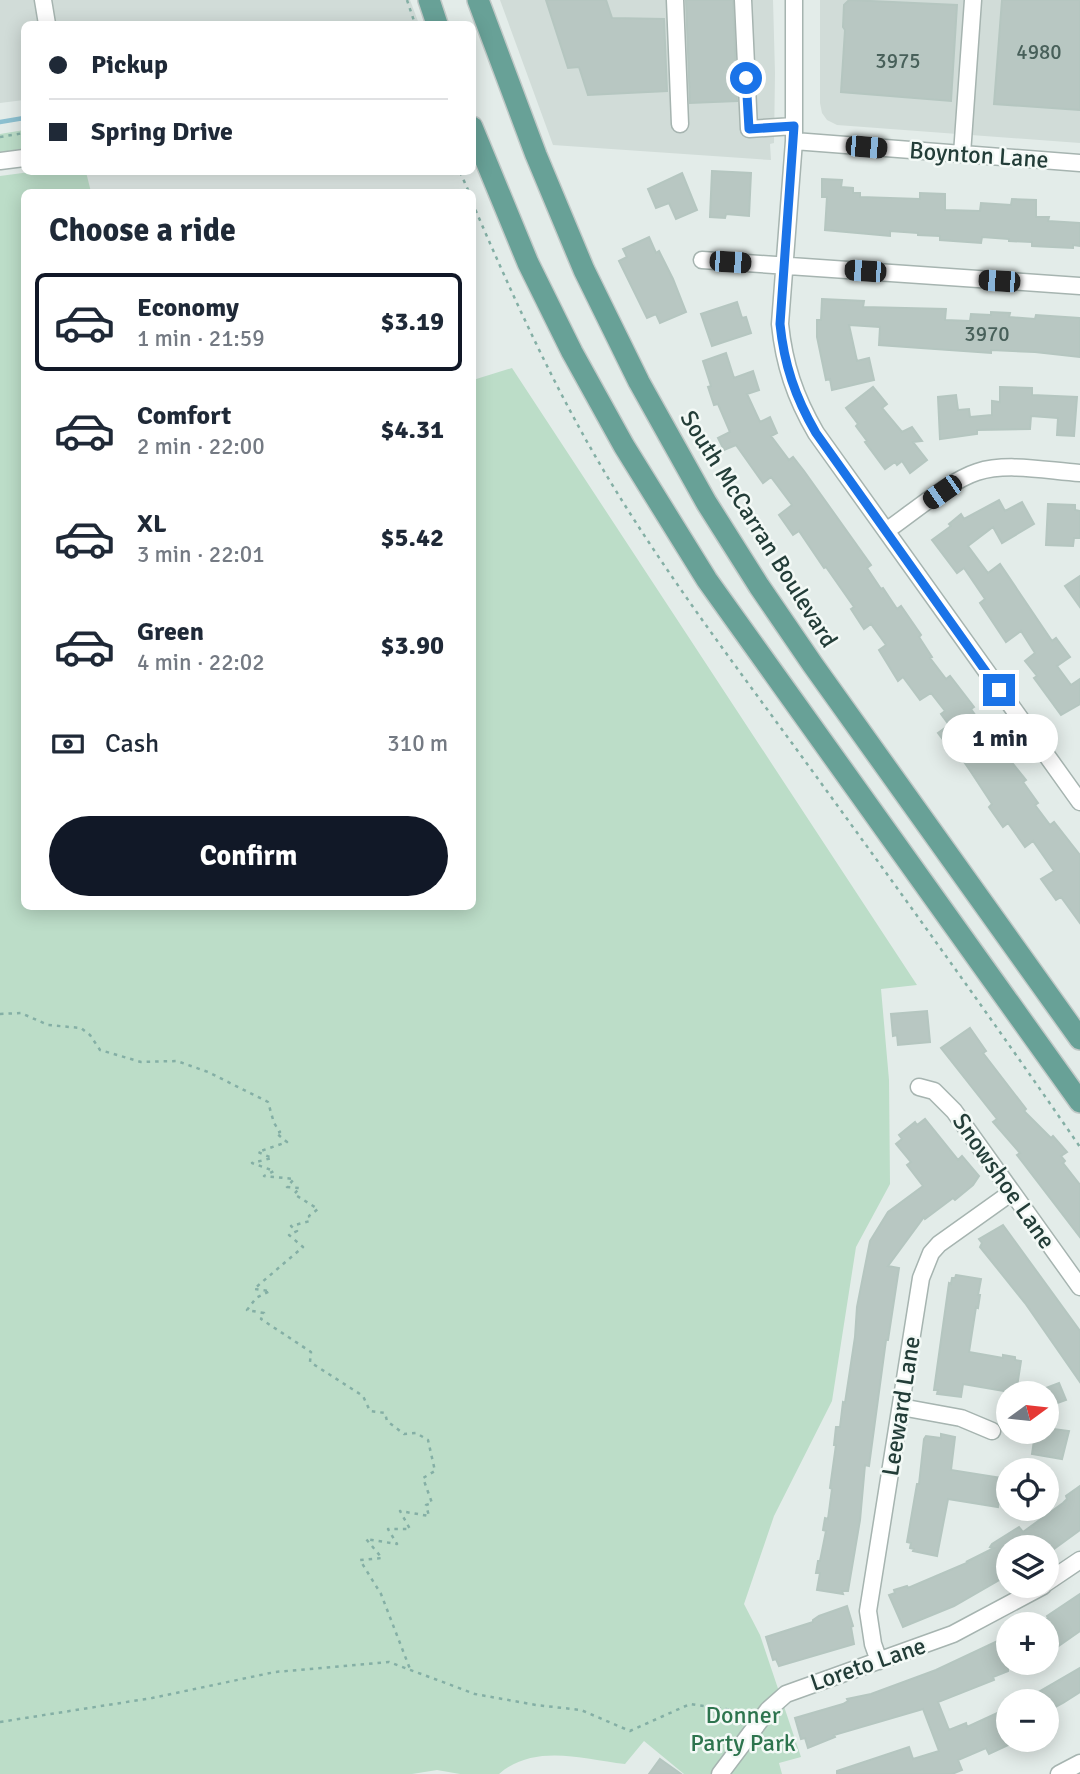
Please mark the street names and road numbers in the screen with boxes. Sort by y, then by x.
street label: Boynton Lane [908,135,1050,175]
street label: South McCarran Boulevard [674,405,844,653]
street label: Snowshoe Lane [946,1107,1062,1255]
street label: Leeward Lane [875,1334,927,1478]
street label: Loreto Lane [806,1630,930,1698]

